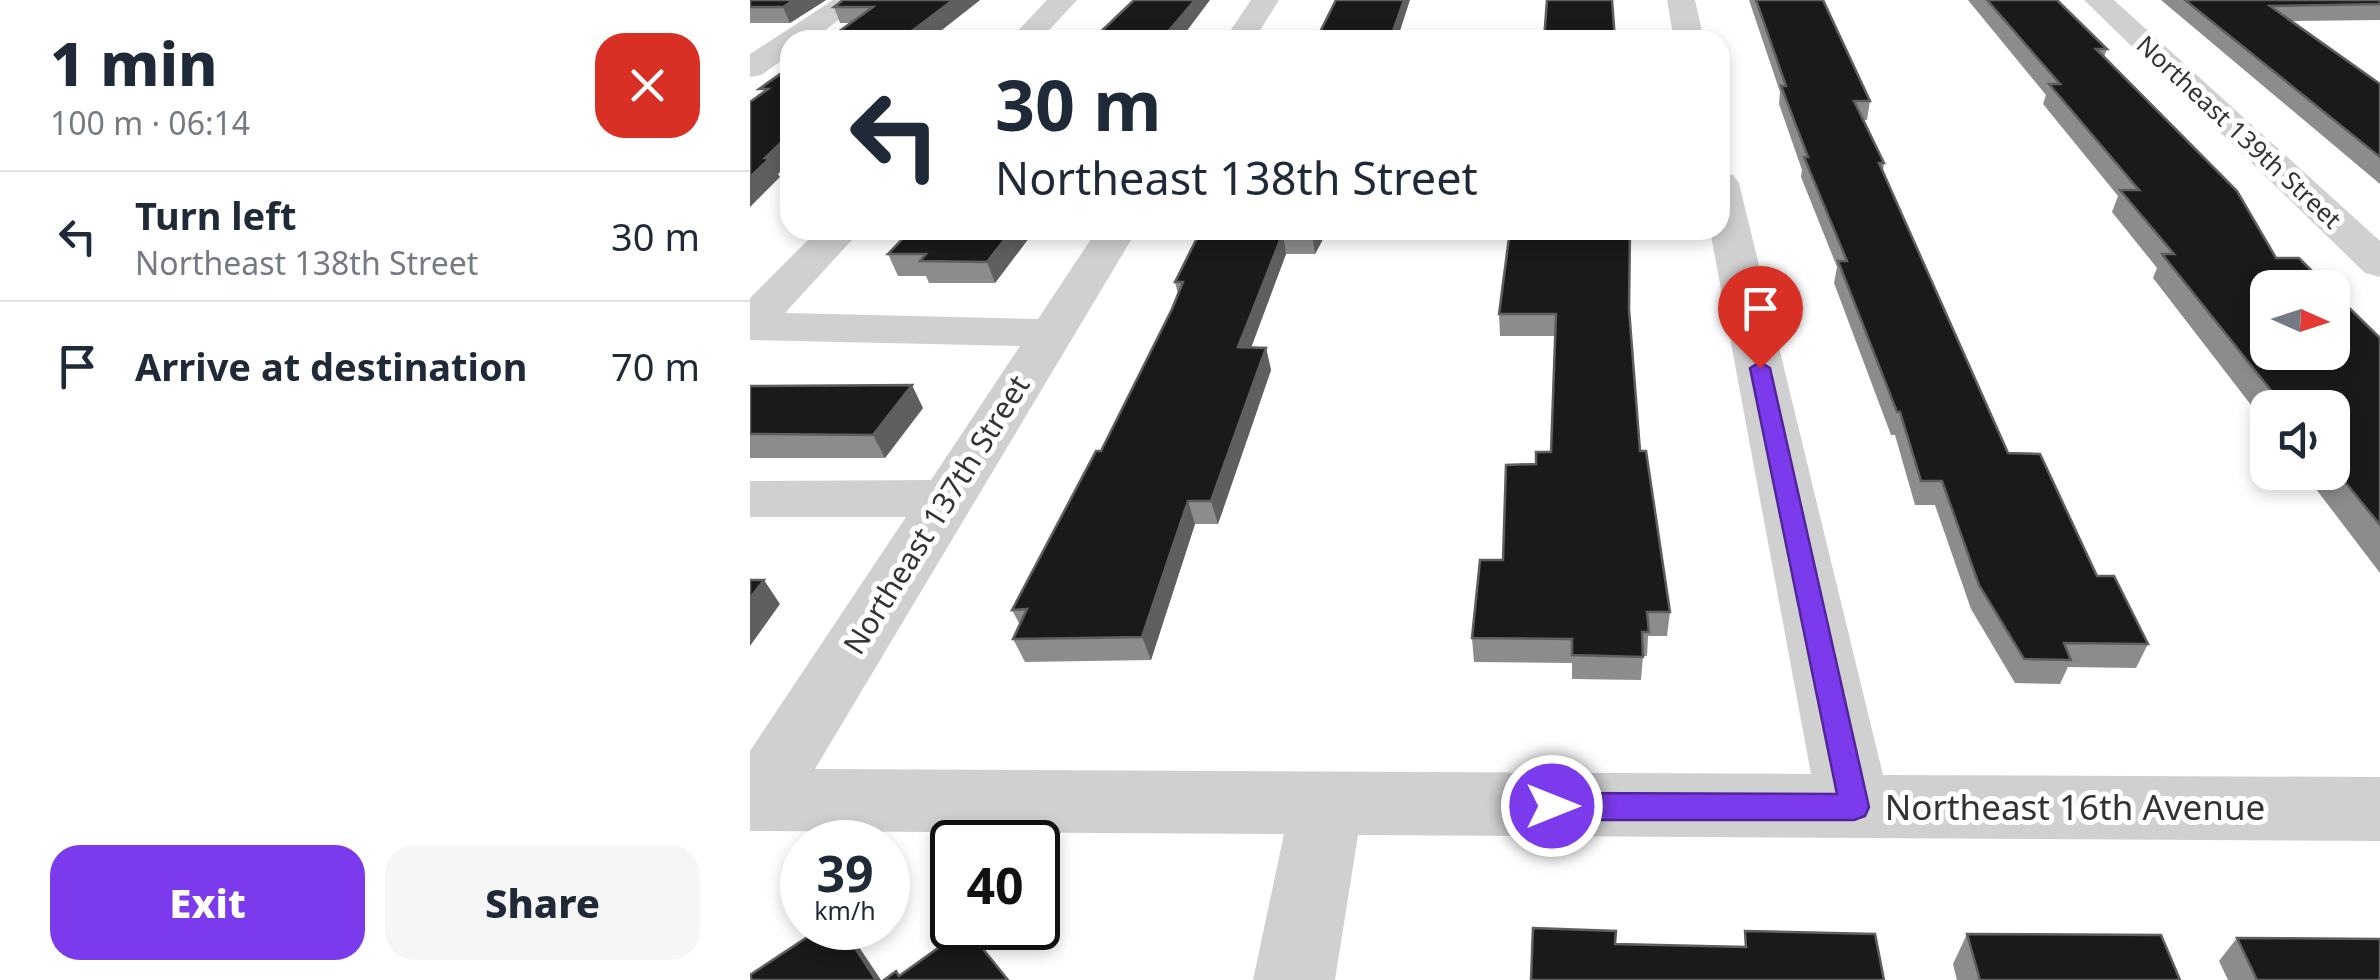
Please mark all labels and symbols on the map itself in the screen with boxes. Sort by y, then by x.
street label: Northeast 139th Street [2130,27,2349,235]
pin [1718,266,1803,369]
north arrow [2250,270,2350,370]
street label: Northeast 137th Street [833,367,1038,662]
position arrow [1500,754,1604,858]
street label: Northeast 16th Avenue [1885,783,2265,830]
speed limit sign: 40 [930,820,1060,950]

